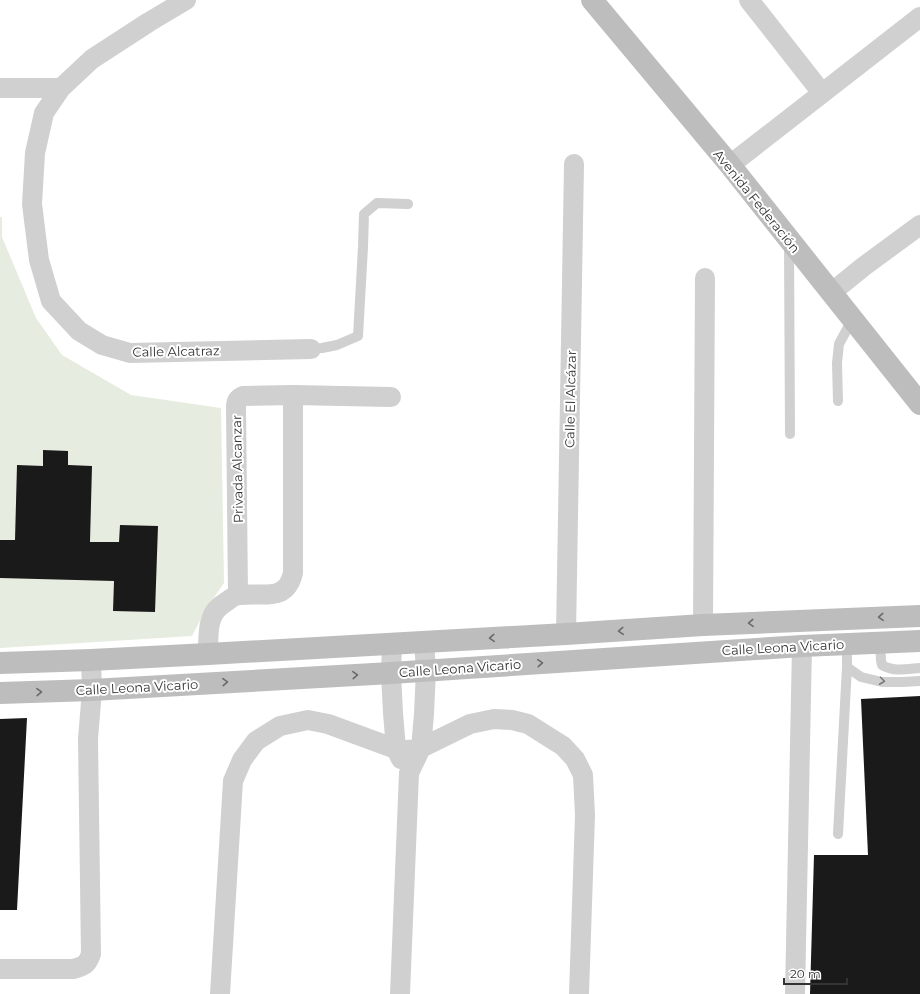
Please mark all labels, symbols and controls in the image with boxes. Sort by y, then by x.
street label: Avenida Federación [710,146,804,256]
street label: Calle Alcatraz [132,342,220,360]
street label: Calle El Alcázar [561,350,579,448]
street label: Privada Alcanzar [228,415,246,523]
one-way arrow [878,613,884,622]
one-way arrow [748,619,754,628]
one-way arrow [618,626,624,635]
one-way arrow [489,634,495,643]
street label: Calle Leona Vicario [721,636,845,658]
street label: Calle Leona Vicario [398,656,522,680]
one-way arrow [537,658,543,667]
one-way arrow [351,670,358,679]
street label: Calle Leona Vicario [75,676,199,698]
one-way arrow [879,677,885,686]
one-way arrow [222,678,228,687]
one-way arrow [36,687,42,696]
scale bar [784,960,847,986]
text: 20 m [790,966,821,981]

